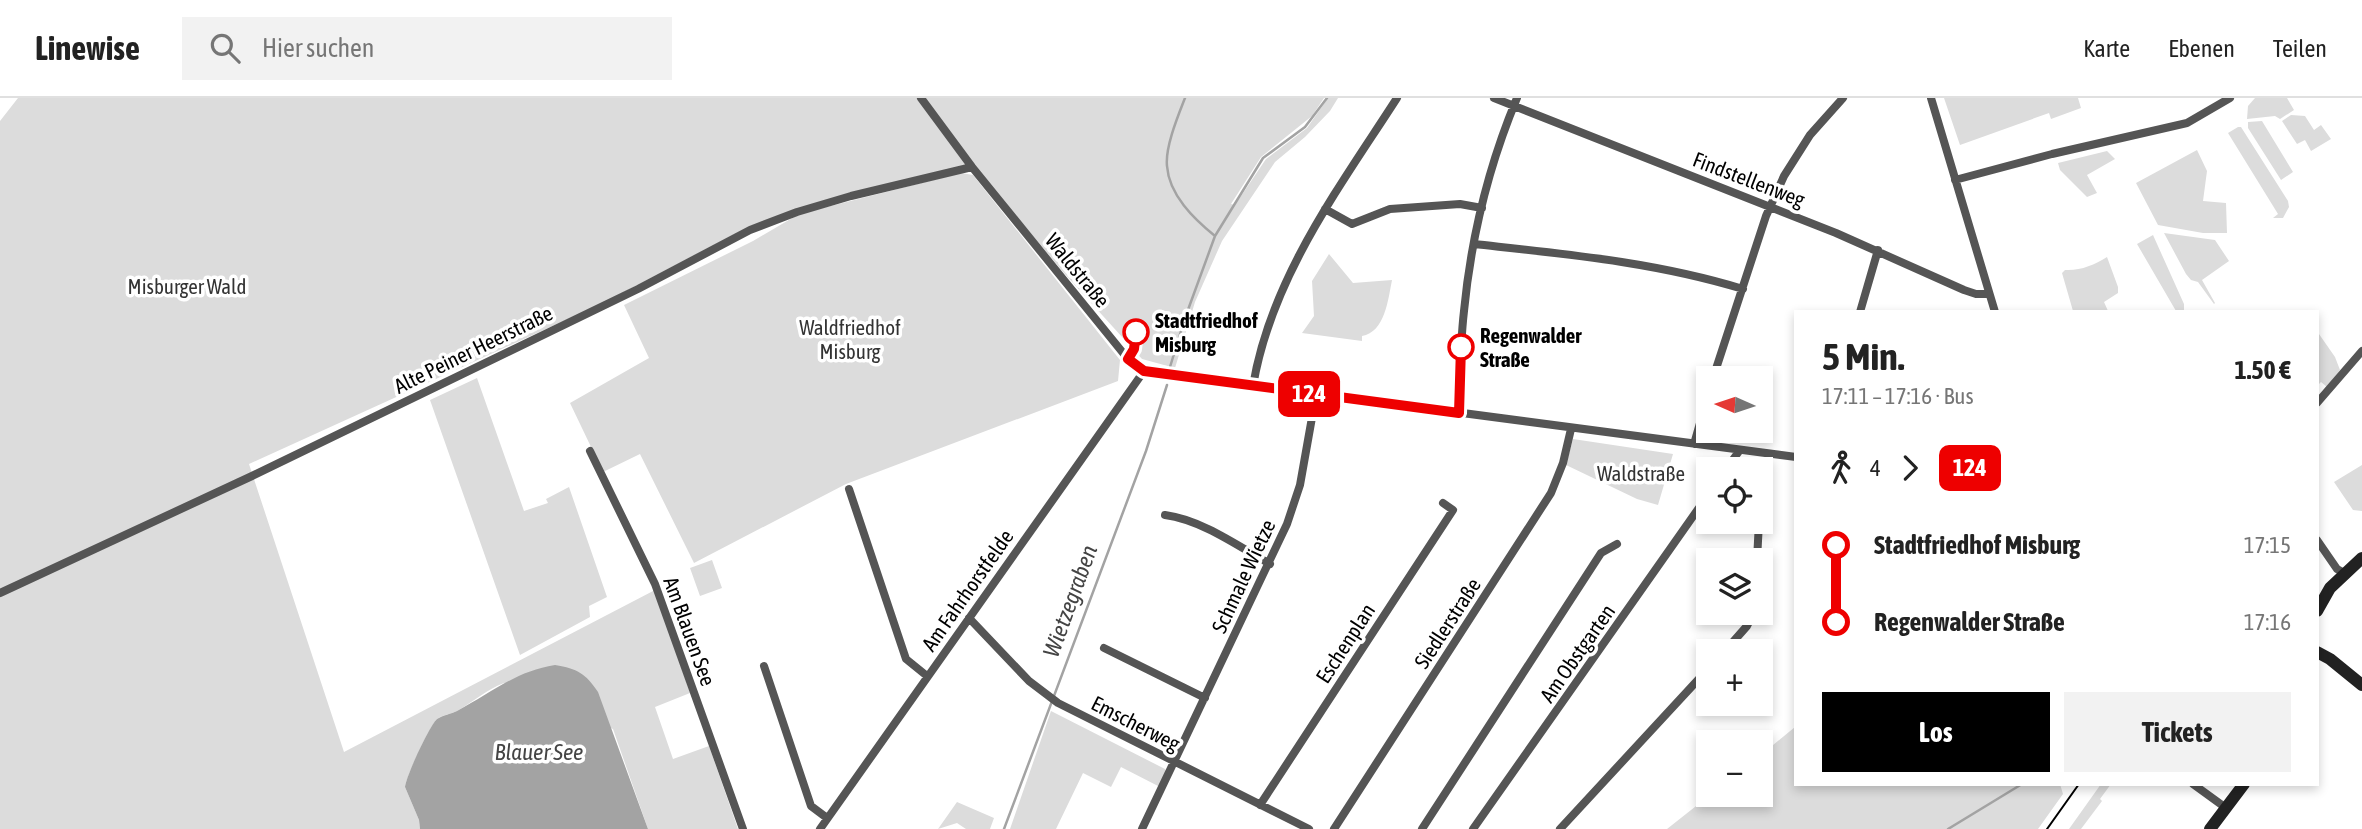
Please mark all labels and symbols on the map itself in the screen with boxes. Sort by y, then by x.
street label: Findstellenweg [1690,147,1808,211]
street label: Waldstraße [1041,228,1115,312]
park label: Misburger Wald [128,274,246,298]
street label: Alte Peiner Heerstraße [390,300,556,398]
place label: Stadtfriedhof Misburg [1155,308,1258,356]
park label: Waldfriedhof Misburg [799,315,901,363]
marker: Stadtfriedhof Misburg [1123,319,1149,345]
place label: Regenwalder Straße [1480,323,1582,371]
marker: Regenwalder Straße [1448,334,1474,360]
north arrow [1696,366,1773,443]
line badge: 124 [1269,371,1349,417]
park label: Waldstraße [1597,461,1685,485]
street label: Schmale Wietze [1206,516,1280,636]
street label: Am Fahrhorstfelde [916,525,1018,655]
water label: Wietzegraben [1038,541,1102,661]
street label: Am Blauen See [659,573,721,689]
street label: Siedlerstraße [1409,573,1485,673]
street label: Eschenplan [1311,599,1379,687]
street label: Am Obstgarten [1535,599,1619,707]
street label: Emscherweg [1088,691,1184,755]
water label: Blauer See [495,739,583,765]

